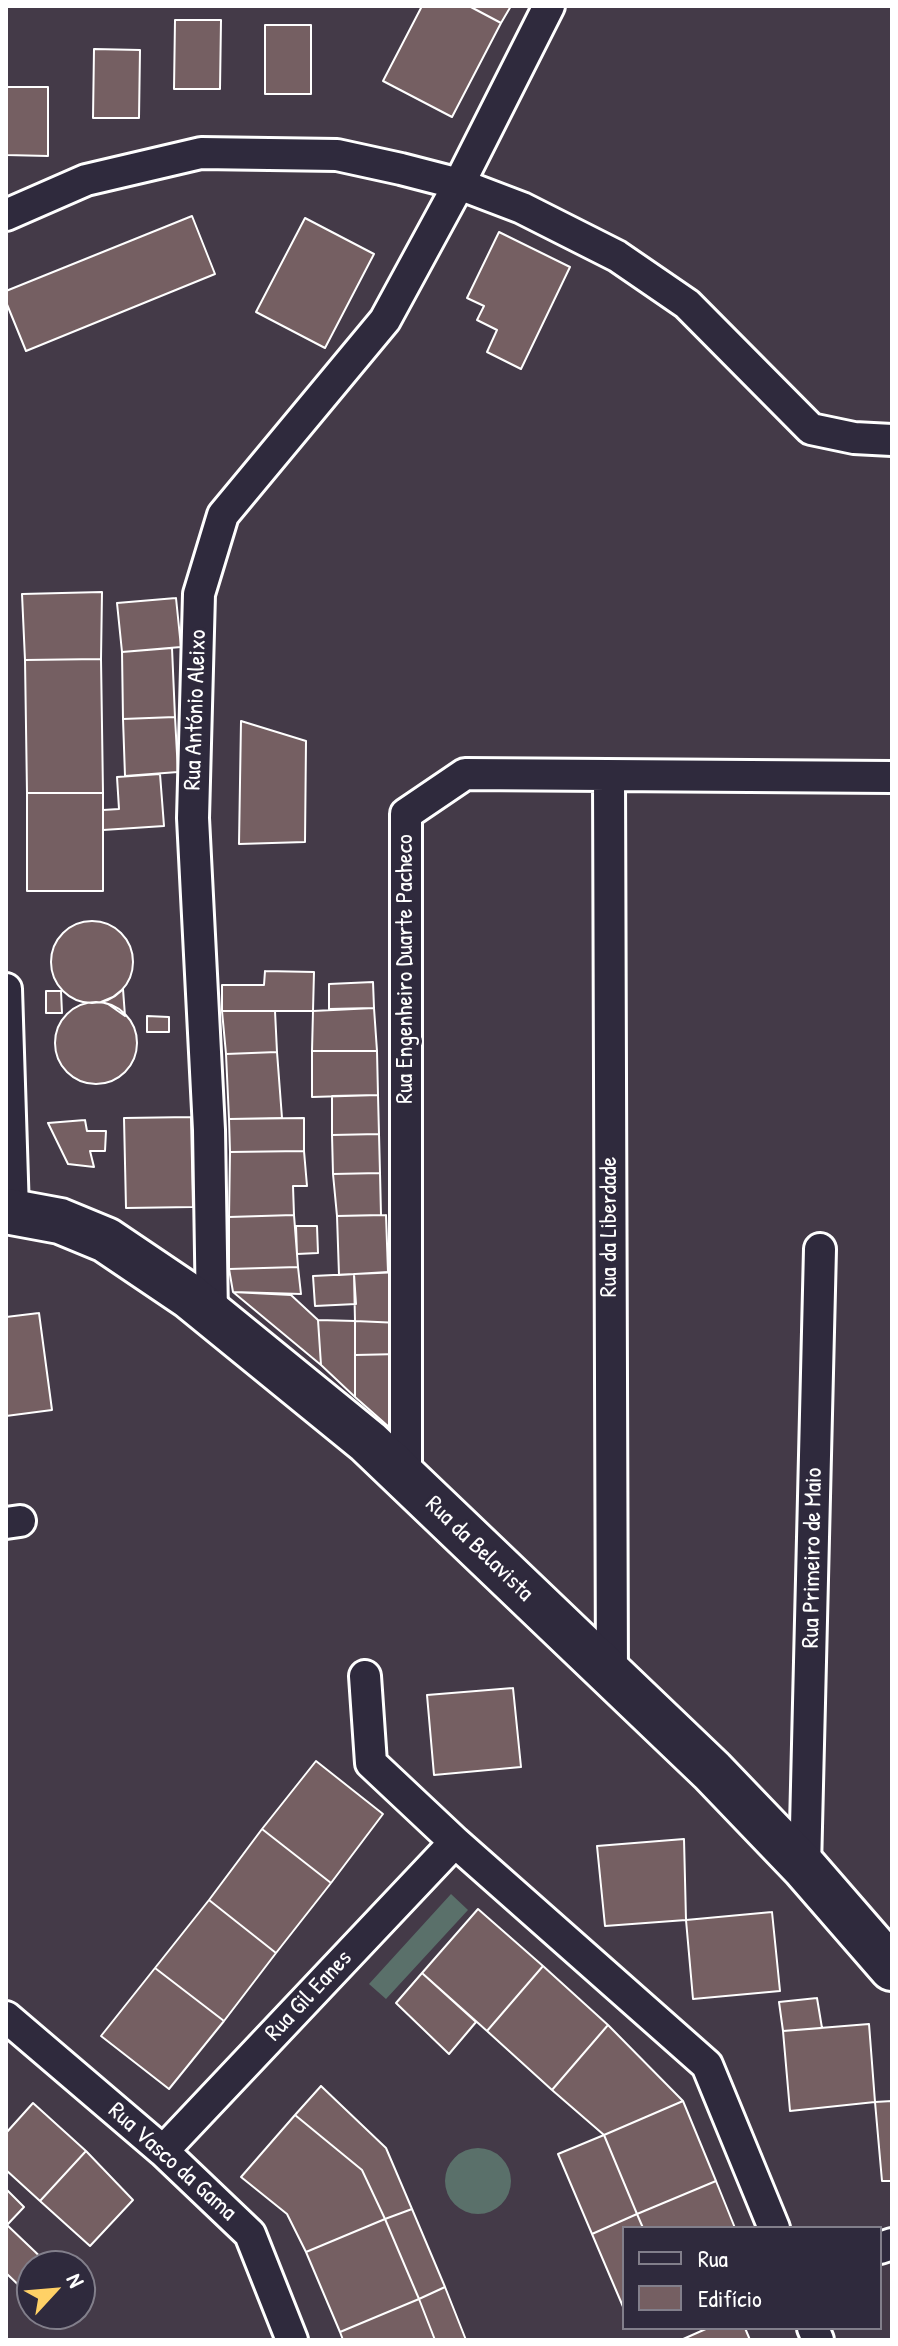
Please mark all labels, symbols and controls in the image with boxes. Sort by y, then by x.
street label: Rua António Aleixo [179,629,213,791]
street label: Rua Engenheiro Duarte Pacheco [392,834,420,1104]
street label: Rua da Liberdade [596,1157,624,1297]
street label: Rua Primeiro de Maio [797,1468,829,1648]
street label: Rua da Belavista [419,1490,539,1608]
street label: Rua Gil Eanes [260,1945,358,2047]
street label: Rua Vasco da Gama [102,2097,242,2227]
legend [622,2226,882,2330]
text: Rua [698,2242,728,2274]
north arrow [16,2250,96,2330]
text: N [60,2269,92,2292]
text: Edifício [698,2282,762,2314]

